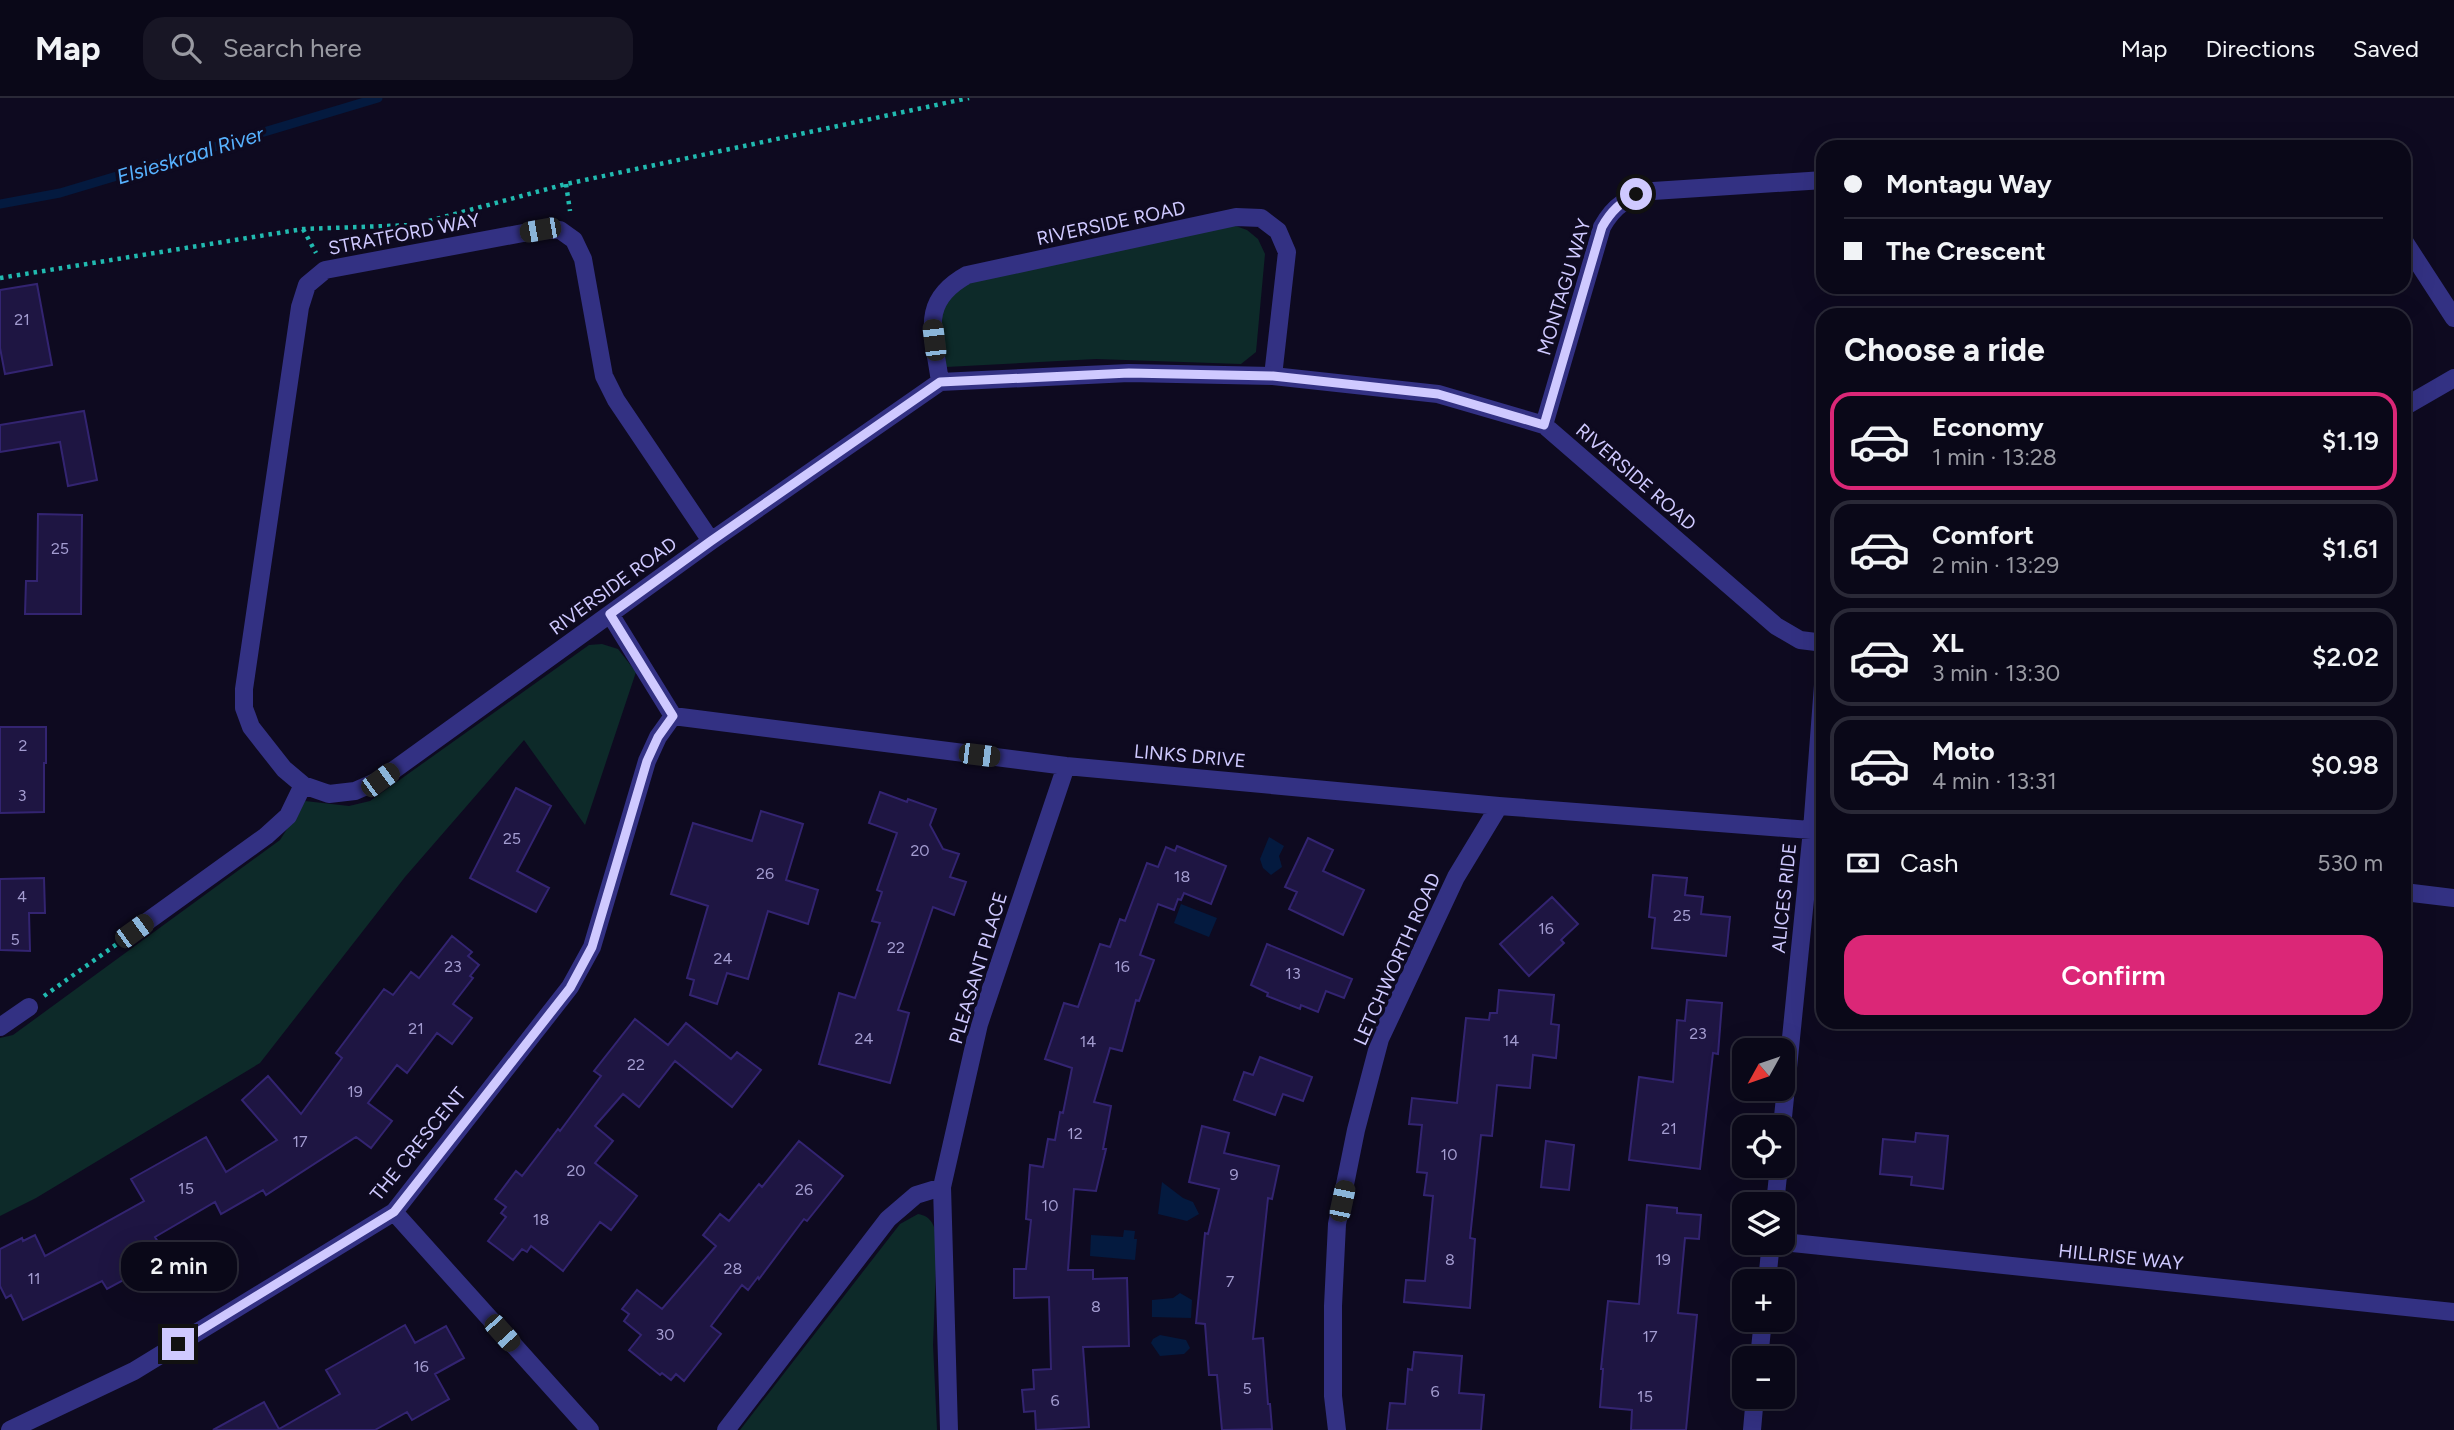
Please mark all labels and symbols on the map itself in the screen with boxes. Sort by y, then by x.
water label: Elsieskraal River [113,121,267,189]
route start [1620,178,1652,210]
street label: RIVERSIDE ROAD [1034,196,1188,250]
street label: STRATFORD WAY [326,208,482,260]
car [518,216,563,244]
street label: MONTAGU WAY [1532,216,1596,358]
house number: 21 [14,310,30,329]
car [922,318,947,362]
street label: RIVERSIDE ROAD [1571,419,1701,535]
street label: RIVERSIDE ROAD [545,532,681,640]
house number: 25 [51,539,69,558]
house number: 2 [19,736,27,755]
street label: LINKS DRIVE [1133,740,1247,772]
car [957,742,1002,768]
car [357,759,404,801]
house number: 3 [18,786,26,805]
house number: 25 [503,829,521,848]
house number: 20 [910,841,930,860]
street label: ALICES RIDE [1767,842,1801,954]
house number: 26 [756,864,774,883]
house number: 18 [1174,867,1190,886]
street label: LETCHWORTH ROAD [1349,869,1445,1049]
house number: 4 [17,887,27,906]
street label: PLEASANT PLACE [944,889,1012,1047]
house number: 25 [1673,906,1691,925]
car [111,910,158,952]
house number: 16 [1538,919,1554,938]
house number: 5 [10,930,20,949]
house number: 22 [887,938,905,957]
house number: 24 [714,949,732,968]
house number: 23 [444,957,462,976]
house number: 16 [1114,957,1130,976]
house number: 13 [1285,964,1301,983]
house number: 21 [408,1019,424,1038]
house number: 23 [1689,1024,1707,1043]
house number: 24 [855,1029,873,1048]
house number: 14 [1503,1031,1519,1050]
house number: 14 [1080,1032,1096,1051]
north arrow [1732,1038,1796,1101]
house number: 22 [627,1055,645,1074]
house number: 19 [347,1082,363,1101]
street label: THE CRESCENT [365,1082,471,1205]
house number: 21 [1661,1119,1677,1138]
house number: 12 [1067,1124,1083,1143]
house number: 17 [292,1132,308,1151]
house number: 10 [1441,1145,1457,1164]
house number: 20 [566,1161,586,1180]
house number: 9 [1229,1165,1239,1184]
car [1328,1178,1357,1224]
house number: 15 [178,1179,194,1198]
house number: 26 [795,1180,813,1199]
house number: 10 [1042,1196,1058,1215]
house number: 18 [533,1210,549,1229]
street label: HILLRISE WAY [2057,1239,2185,1275]
callout: 2 min [120,1242,236,1292]
house number: 8 [1445,1250,1455,1269]
house number: 19 [1655,1250,1671,1269]
house number: 28 [724,1259,742,1278]
house number: 11 [27,1269,41,1288]
house number: 7 [1226,1272,1235,1291]
house number: 8 [1091,1297,1101,1316]
car [481,1310,524,1356]
house number: 30 [656,1325,674,1344]
house number: 17 [1642,1327,1658,1346]
route end [162,1328,194,1360]
house number: 16 [413,1357,429,1376]
house number: 5 [1242,1379,1252,1398]
house number: 6 [1430,1382,1440,1401]
house number: 15 [1637,1387,1653,1406]
house number: 6 [1050,1391,1060,1410]

